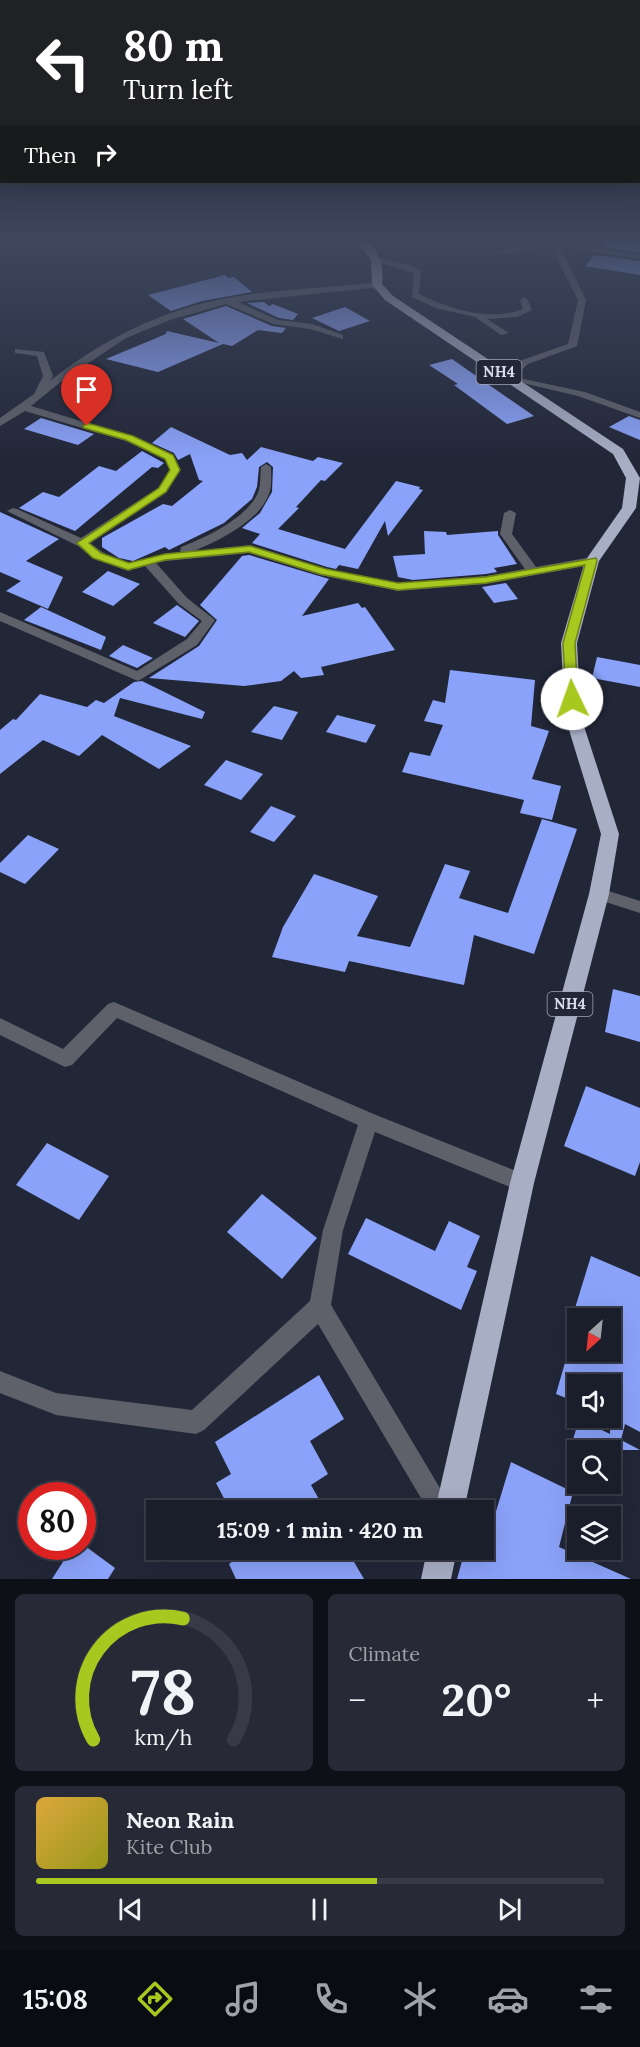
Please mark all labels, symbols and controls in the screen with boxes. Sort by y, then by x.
text: 80 m [123,19,223,73]
icon: left [24,24,102,102]
text: Turn left [123,72,233,106]
icon: right [89,138,122,171]
text: Then [24,141,77,169]
road number: NH4 [476,360,522,384]
pin [61,364,112,426]
icon: arrive [70,373,103,406]
position arrow [540,667,604,731]
road number: NH4 [548,992,592,1016]
north arrow [567,1308,621,1362]
map controls [567,1308,621,1560]
button: sound [567,1374,621,1428]
button: search [567,1440,621,1494]
speed limit sign: 80 [18,1482,96,1560]
button: layers [567,1506,621,1560]
text: 15:09 · 1 min · 420 m [217,1516,423,1544]
text: Climate [349,1641,420,1666]
text: 78 [131,1651,196,1731]
text: 20° [441,1671,511,1728]
text: − [349,1679,366,1721]
text: + [586,1679,604,1721]
text: km/h [135,1723,193,1751]
text: Neon Rain [126,1806,234,1834]
text: Kite Club [126,1834,212,1859]
icon: previous [114,1893,147,1926]
icon: pause [303,1893,336,1926]
icon: next [493,1893,526,1926]
icon: directions [134,1978,176,2020]
icon: music [222,1978,264,2020]
icon: phone [310,1978,352,2020]
icon: climate [399,1978,441,2020]
icon: car [487,1978,529,2020]
icon: filters [575,1978,617,2020]
text: 15:08 [23,1982,88,2016]

